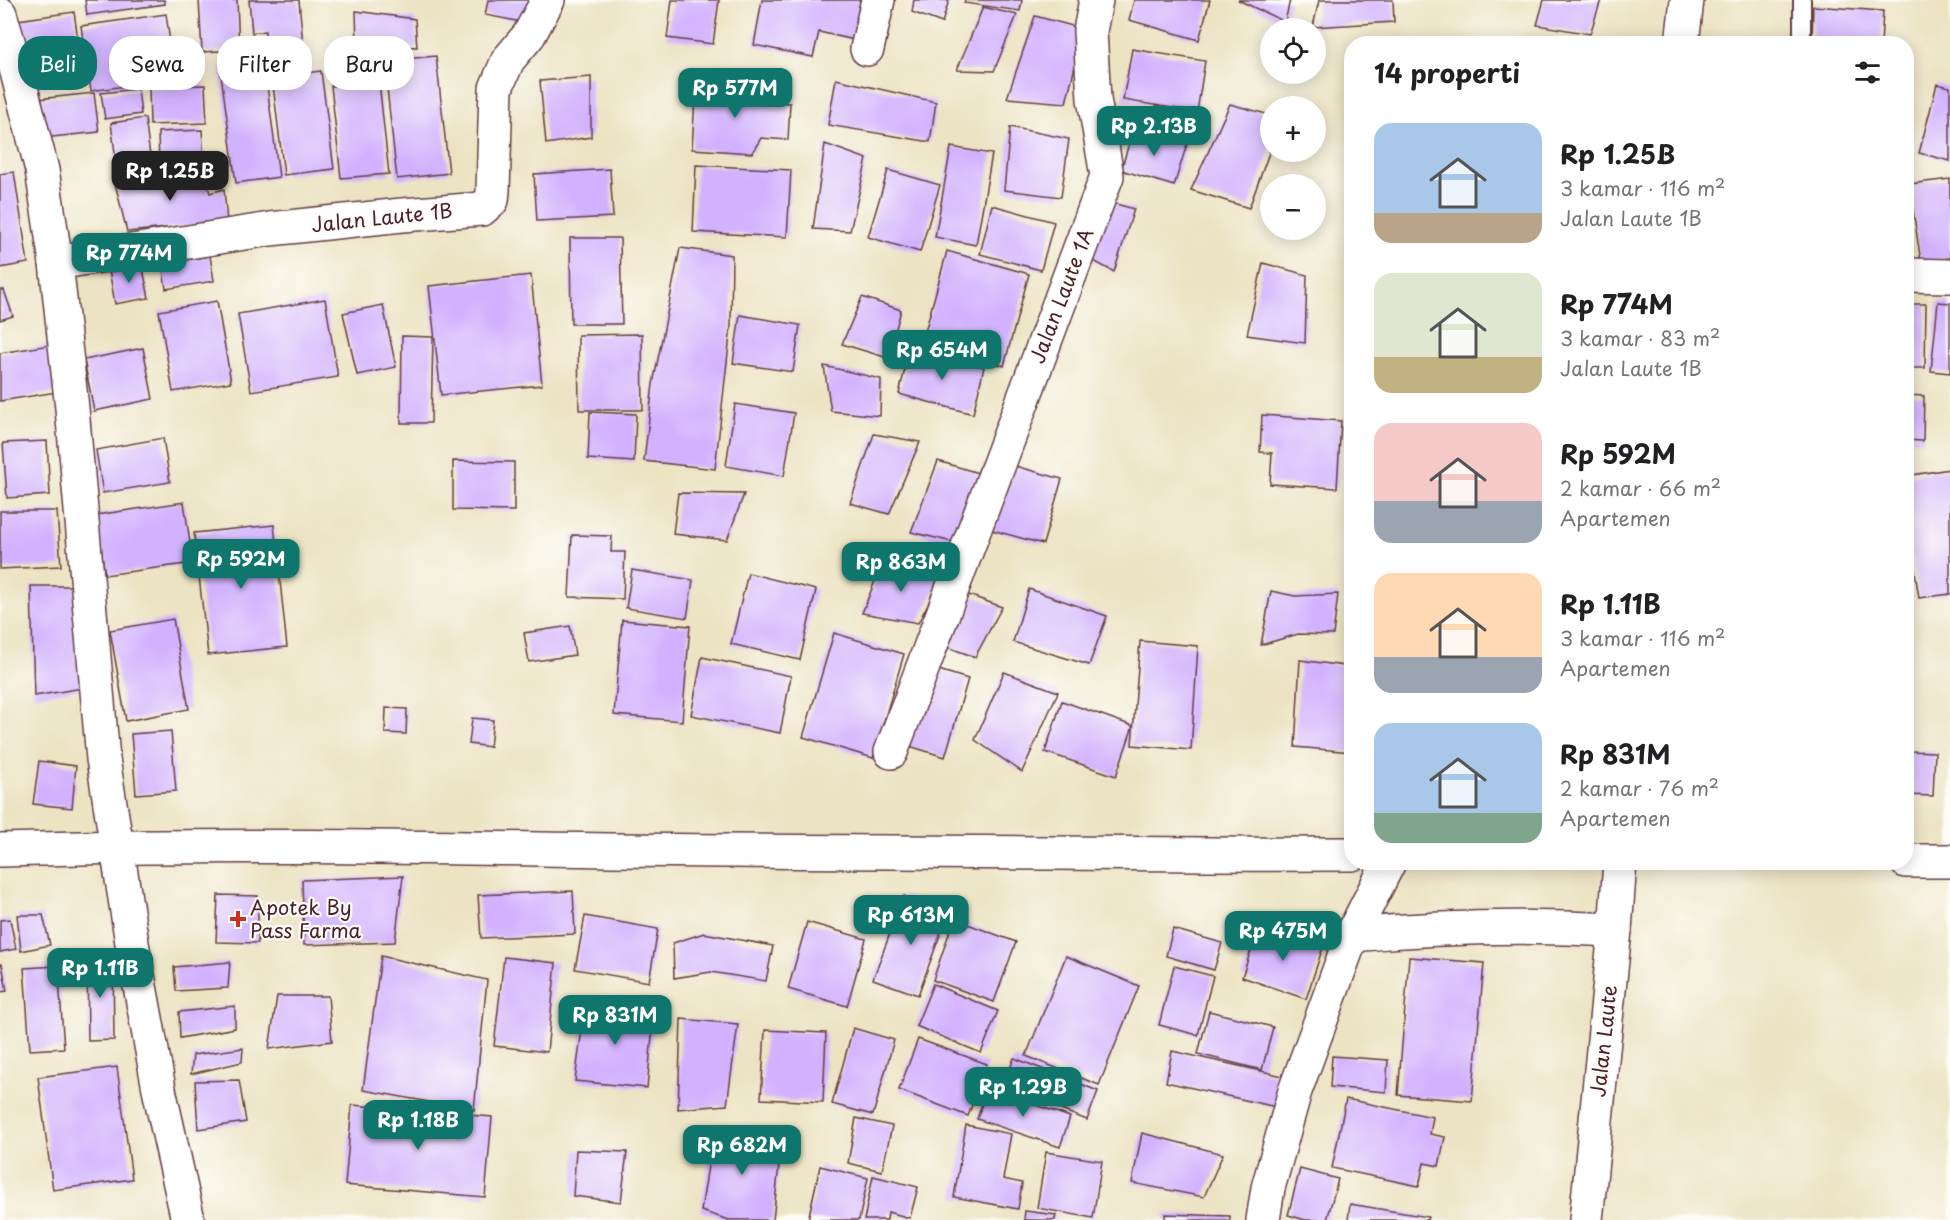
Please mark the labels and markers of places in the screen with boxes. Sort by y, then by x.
pin: Rp 577M [680,68,790,119]
pin: Rp 2.13B [1092,106,1216,157]
pin: Rp 1.25B [108,151,232,202]
pin: Rp 774M [74,233,184,284]
pin: Rp 654M [887,330,997,381]
pin: Rp 592M [186,539,296,590]
pin: Rp 863M [846,542,956,593]
place label: Apotek By Pass Farma [250,892,362,945]
pin: Rp 613M [856,895,966,946]
pin: Rp 475M [1228,911,1338,962]
marker: Apotek By Pass Farma [231,912,245,926]
pin: Rp 1.11B [38,948,162,999]
pin: Rp 831M [560,995,670,1046]
pin: Rp 1.29B [961,1067,1085,1118]
pin: Rp 1.18B [356,1100,480,1151]
pin: Rp 682M [687,1125,797,1176]

